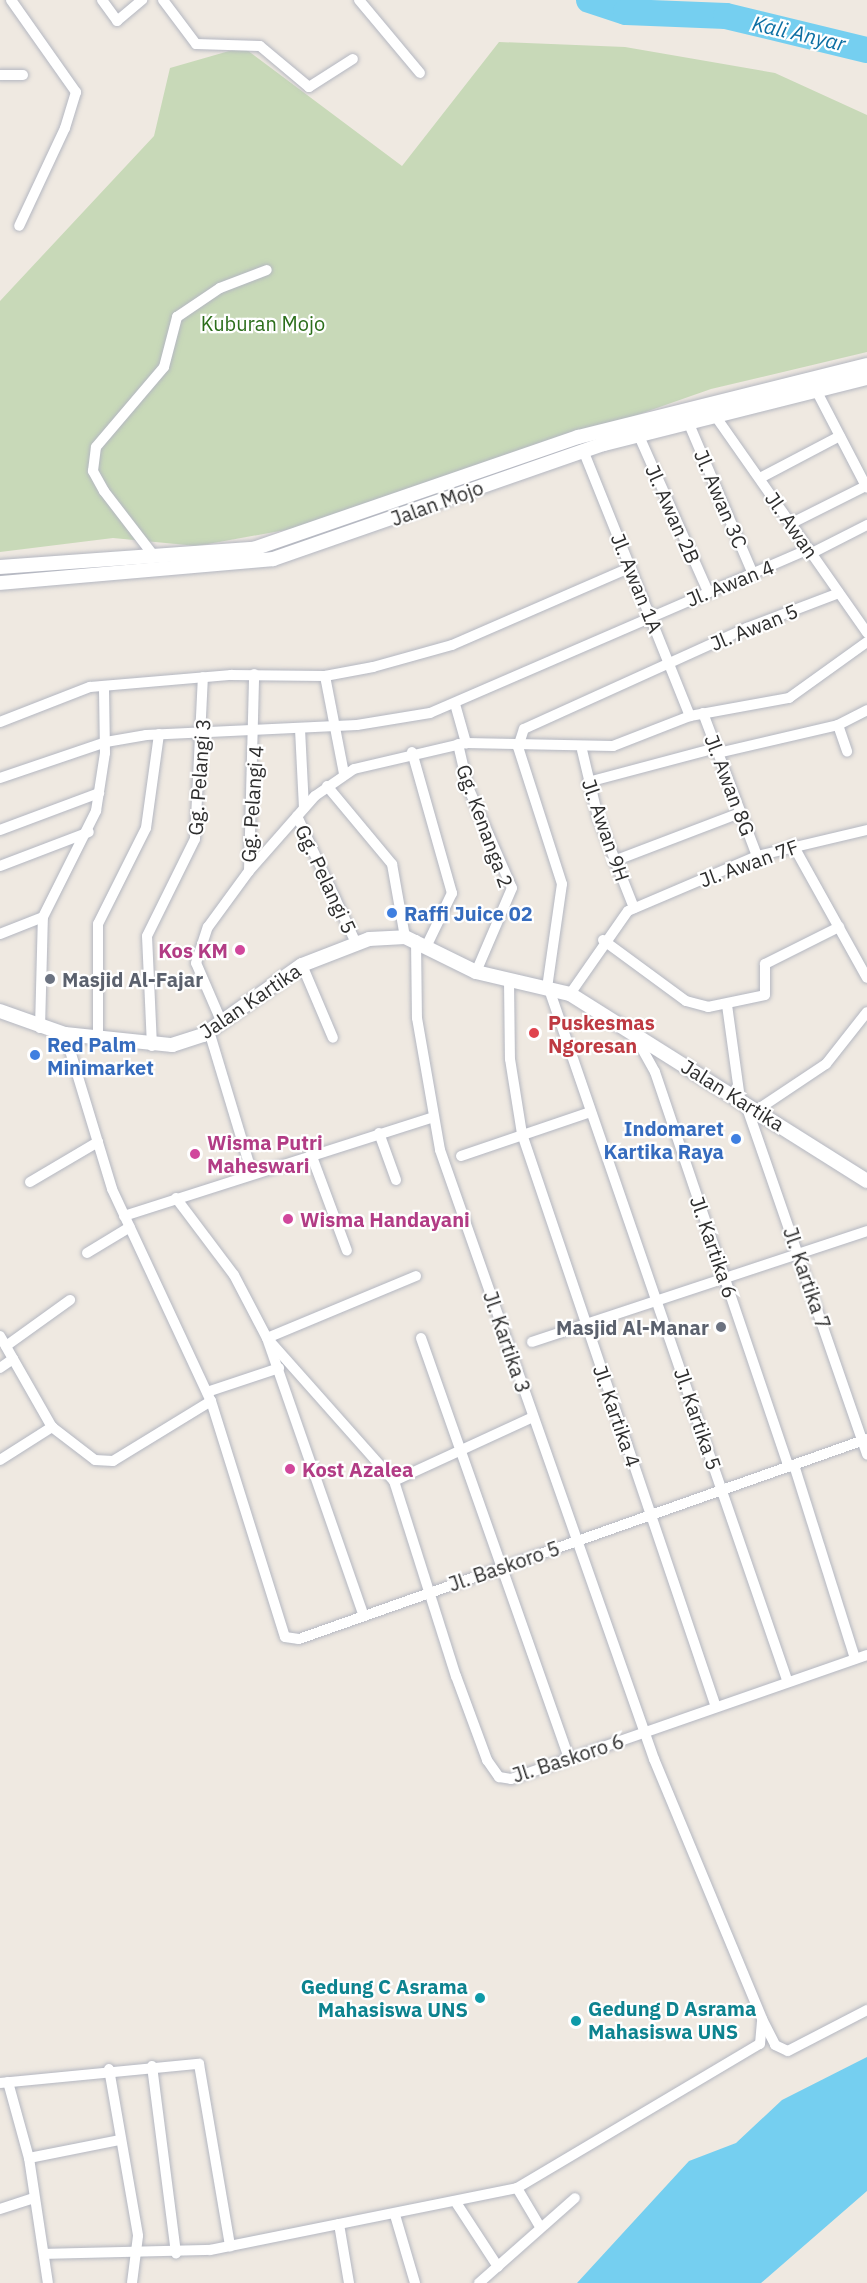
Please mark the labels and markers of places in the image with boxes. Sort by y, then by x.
place label: Raffi Juice 02 [404,901,533,925]
marker: Raffi Juice 02 [385,906,399,920]
place label: Kos KM [158,938,228,962]
marker: Kos KM [233,943,247,957]
place label: Masjid Al-Fajar [62,967,203,991]
marker: Masjid Al-Fajar [43,972,57,986]
place label: Puskesmas Ngoresan [548,1010,655,1057]
marker: Puskesmas Ngoresan [525,1024,543,1042]
place label: Red Palm Minimarket [47,1032,154,1079]
marker: Red Palm Minimarket [28,1048,42,1062]
place label: Indomaret Kartika Raya [603,1116,724,1163]
place label: Wisma Putri Maheswari [207,1130,323,1177]
marker: Indomaret Kartika Raya [729,1132,743,1146]
marker: Wisma Putri Maheswari [188,1147,202,1161]
place label: Wisma Handayani [300,1207,470,1231]
marker: Wisma Handayani [281,1212,295,1226]
place label: Masjid Al-Manar [556,1315,709,1339]
marker: Masjid Al-Manar [714,1320,728,1334]
place label: Kost Azalea [302,1457,413,1481]
marker: Kost Azalea [283,1462,297,1476]
place label: Gedung C Asrama Mahasiswa UNS [301,1974,468,2021]
marker: Gedung C Asrama Mahasiswa UNS [473,1991,487,2005]
place label: Gedung D Asrama Mahasiswa UNS [588,1997,756,2044]
marker: Gedung D Asrama Mahasiswa UNS [569,2014,583,2028]

